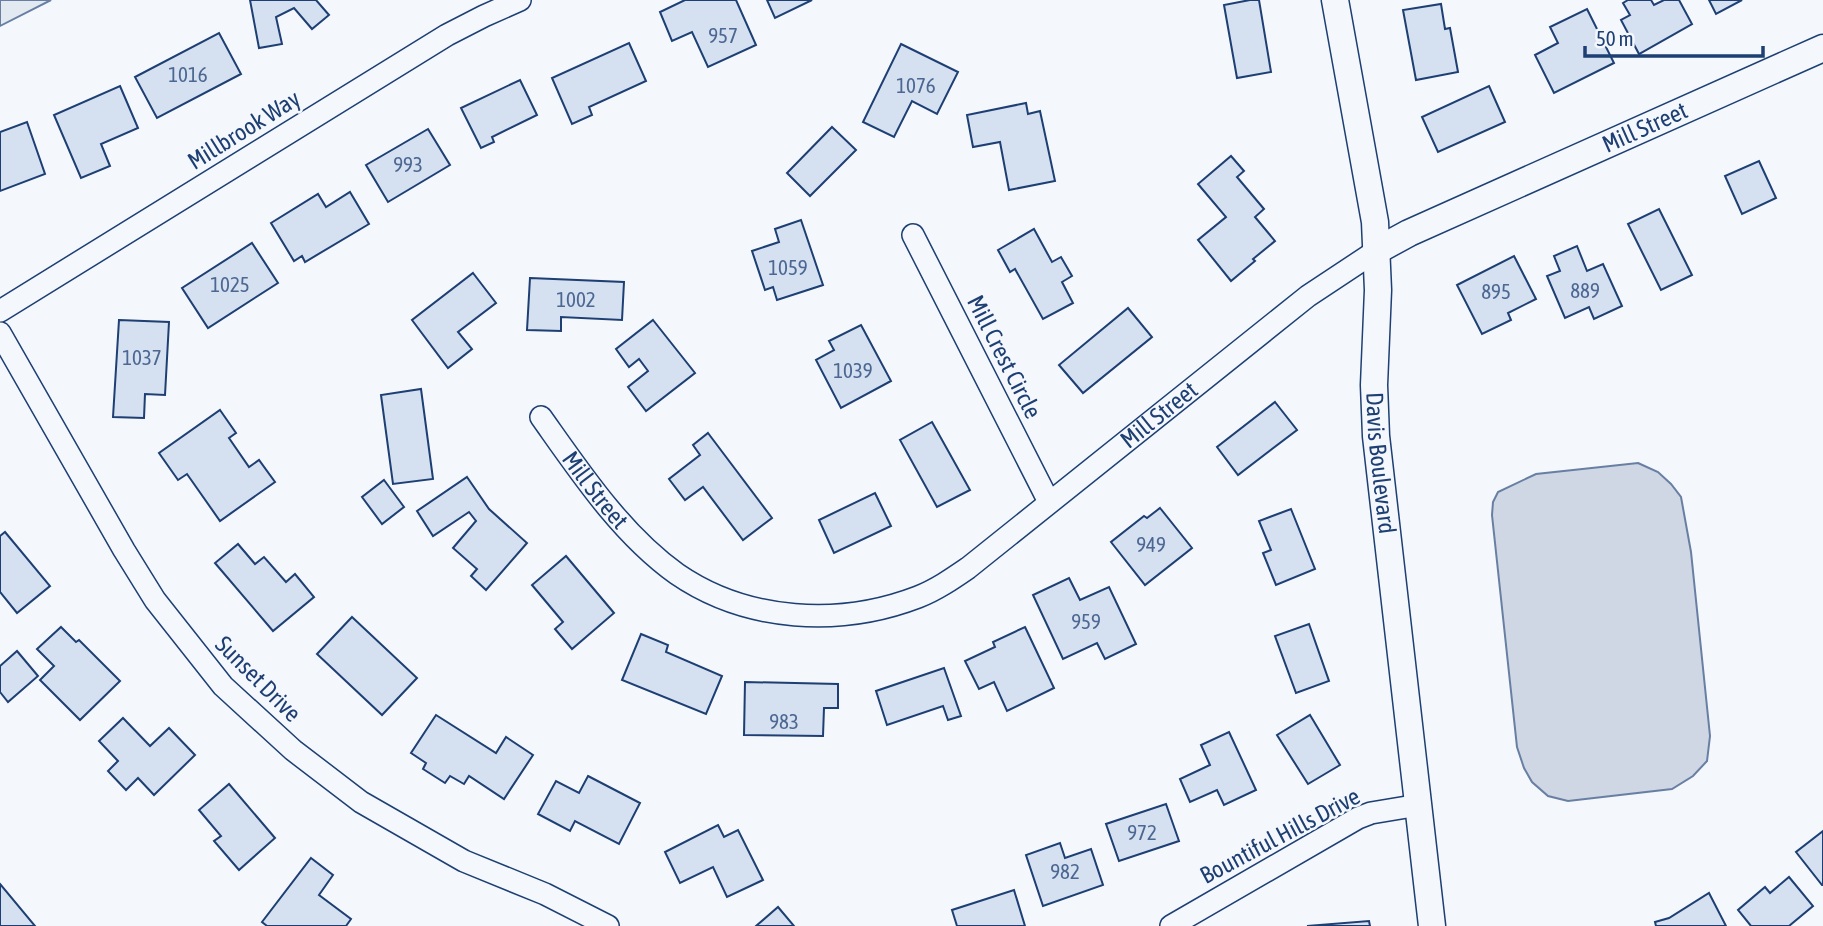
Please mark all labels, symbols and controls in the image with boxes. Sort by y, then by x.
scale bar [1585,14,1764,58]
house number: 957 [708,23,738,47]
text: 50 m [1596,26,1634,50]
house number: 1016 [168,62,208,86]
house number: 1076 [896,73,936,97]
street label: Millbrook Way [183,84,305,175]
street label: Mill Street [1598,96,1692,158]
house number: 993 [393,152,423,176]
house number: 1059 [768,255,808,279]
house number: 1025 [210,272,250,296]
house number: 889 [1570,278,1600,302]
house number: 895 [1481,279,1511,303]
house number: 1002 [556,287,596,311]
street label: Mill Crest Circle [962,291,1047,423]
house number: 1037 [122,345,162,369]
house number: 1039 [833,358,873,382]
street label: Mill Street [1115,376,1203,453]
street label: Davis Boulevard [1361,392,1401,535]
street label: Mill Street [557,446,634,534]
house number: 949 [1136,532,1166,556]
house number: 959 [1071,609,1101,633]
street label: Sunset Drive [210,630,307,727]
house number: 983 [769,709,799,733]
street label: Bountiful Hills Drive [1195,782,1364,889]
house number: 972 [1127,820,1157,844]
house number: 982 [1050,859,1080,883]

